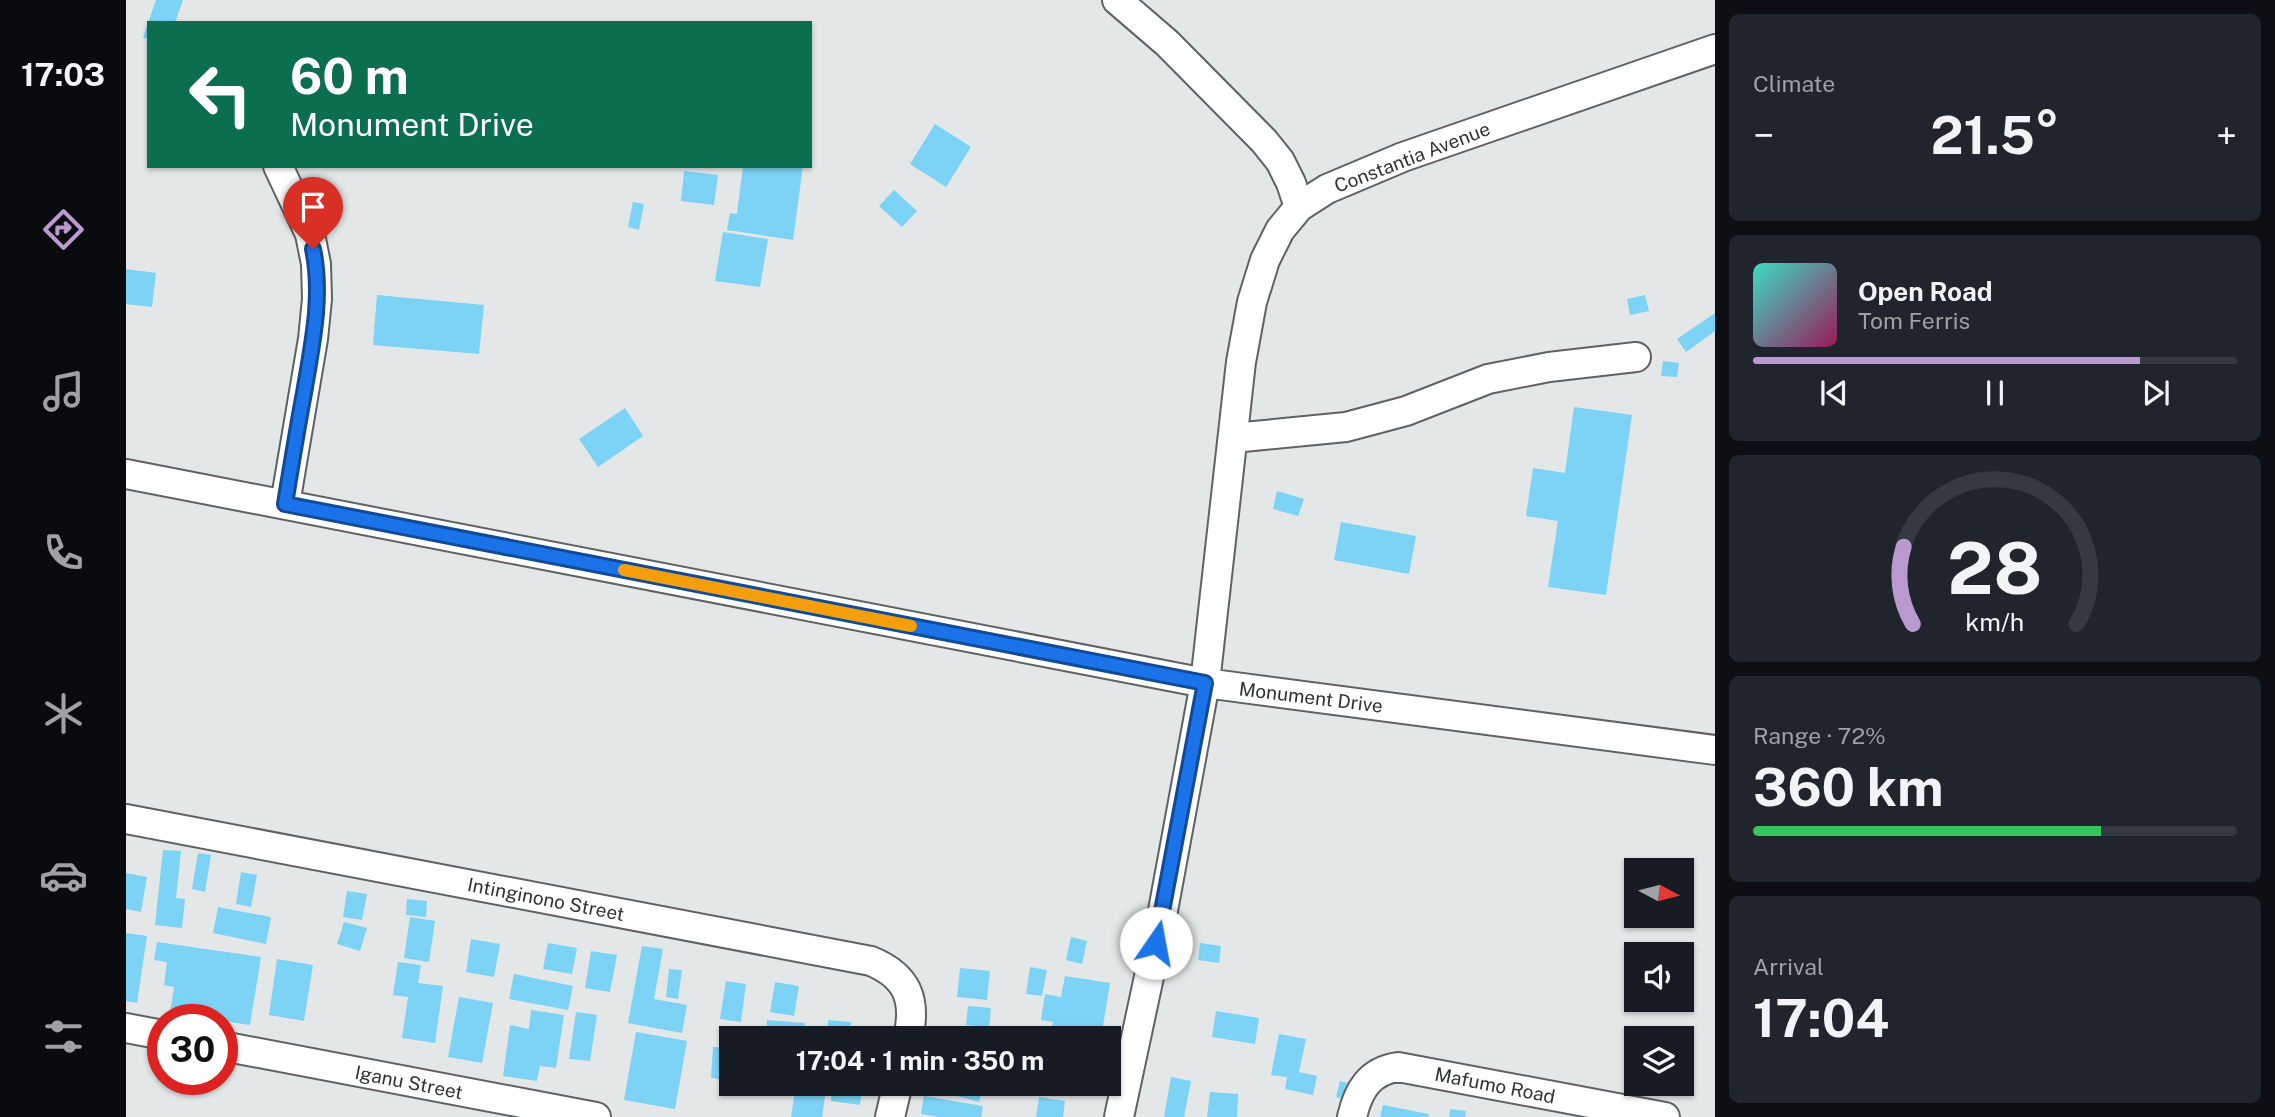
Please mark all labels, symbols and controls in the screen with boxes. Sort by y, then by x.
text: 60 m [290,47,409,105]
icon: left [175,49,266,140]
text: 17:03 [21,56,105,93]
text: Climate [1753,70,1835,97]
text: 21.5° [1930,105,2060,166]
text: Monument Drive [290,106,534,143]
text: − [1753,113,1774,158]
text: + [2216,113,2237,158]
street label: Constantia Avenue [1331,117,1493,197]
pin [283,177,343,249]
icon: arrive [294,188,332,226]
icon: directions [39,205,88,254]
text: Open Road [1858,276,1993,307]
text: Tom Ferris [1858,307,1970,334]
icon: music [39,367,88,416]
icon: previous [1815,374,1853,412]
icon: pause [1976,374,2014,412]
icon: next [2137,374,2175,412]
text: 28 [1947,526,2043,611]
icon: phone [39,528,88,577]
text: km/h [1966,607,2024,637]
street label: Monument Drive [1238,677,1384,717]
icon: climate [39,689,88,738]
text: Range · 72% [1753,722,1886,749]
text: 360 km [1753,757,1944,818]
icon: car [39,851,88,900]
north arrow [1624,858,1694,928]
map controls [1624,858,1694,1096]
street label: Intinginono Street [466,873,626,925]
position arrow [1119,906,1193,980]
button: sound [1624,942,1694,1012]
text: Arrival [1753,953,1824,980]
text: 17:04 [1753,988,1889,1049]
speed limit sign: 30 [147,1004,238,1095]
icon: filters [39,1012,88,1061]
button: layers [1624,1026,1694,1096]
text: 17:04 · 1 min · 350 m [796,1045,1044,1076]
street label: Iganu Street [353,1061,465,1103]
street label: Mafumo Road [1433,1063,1557,1107]

